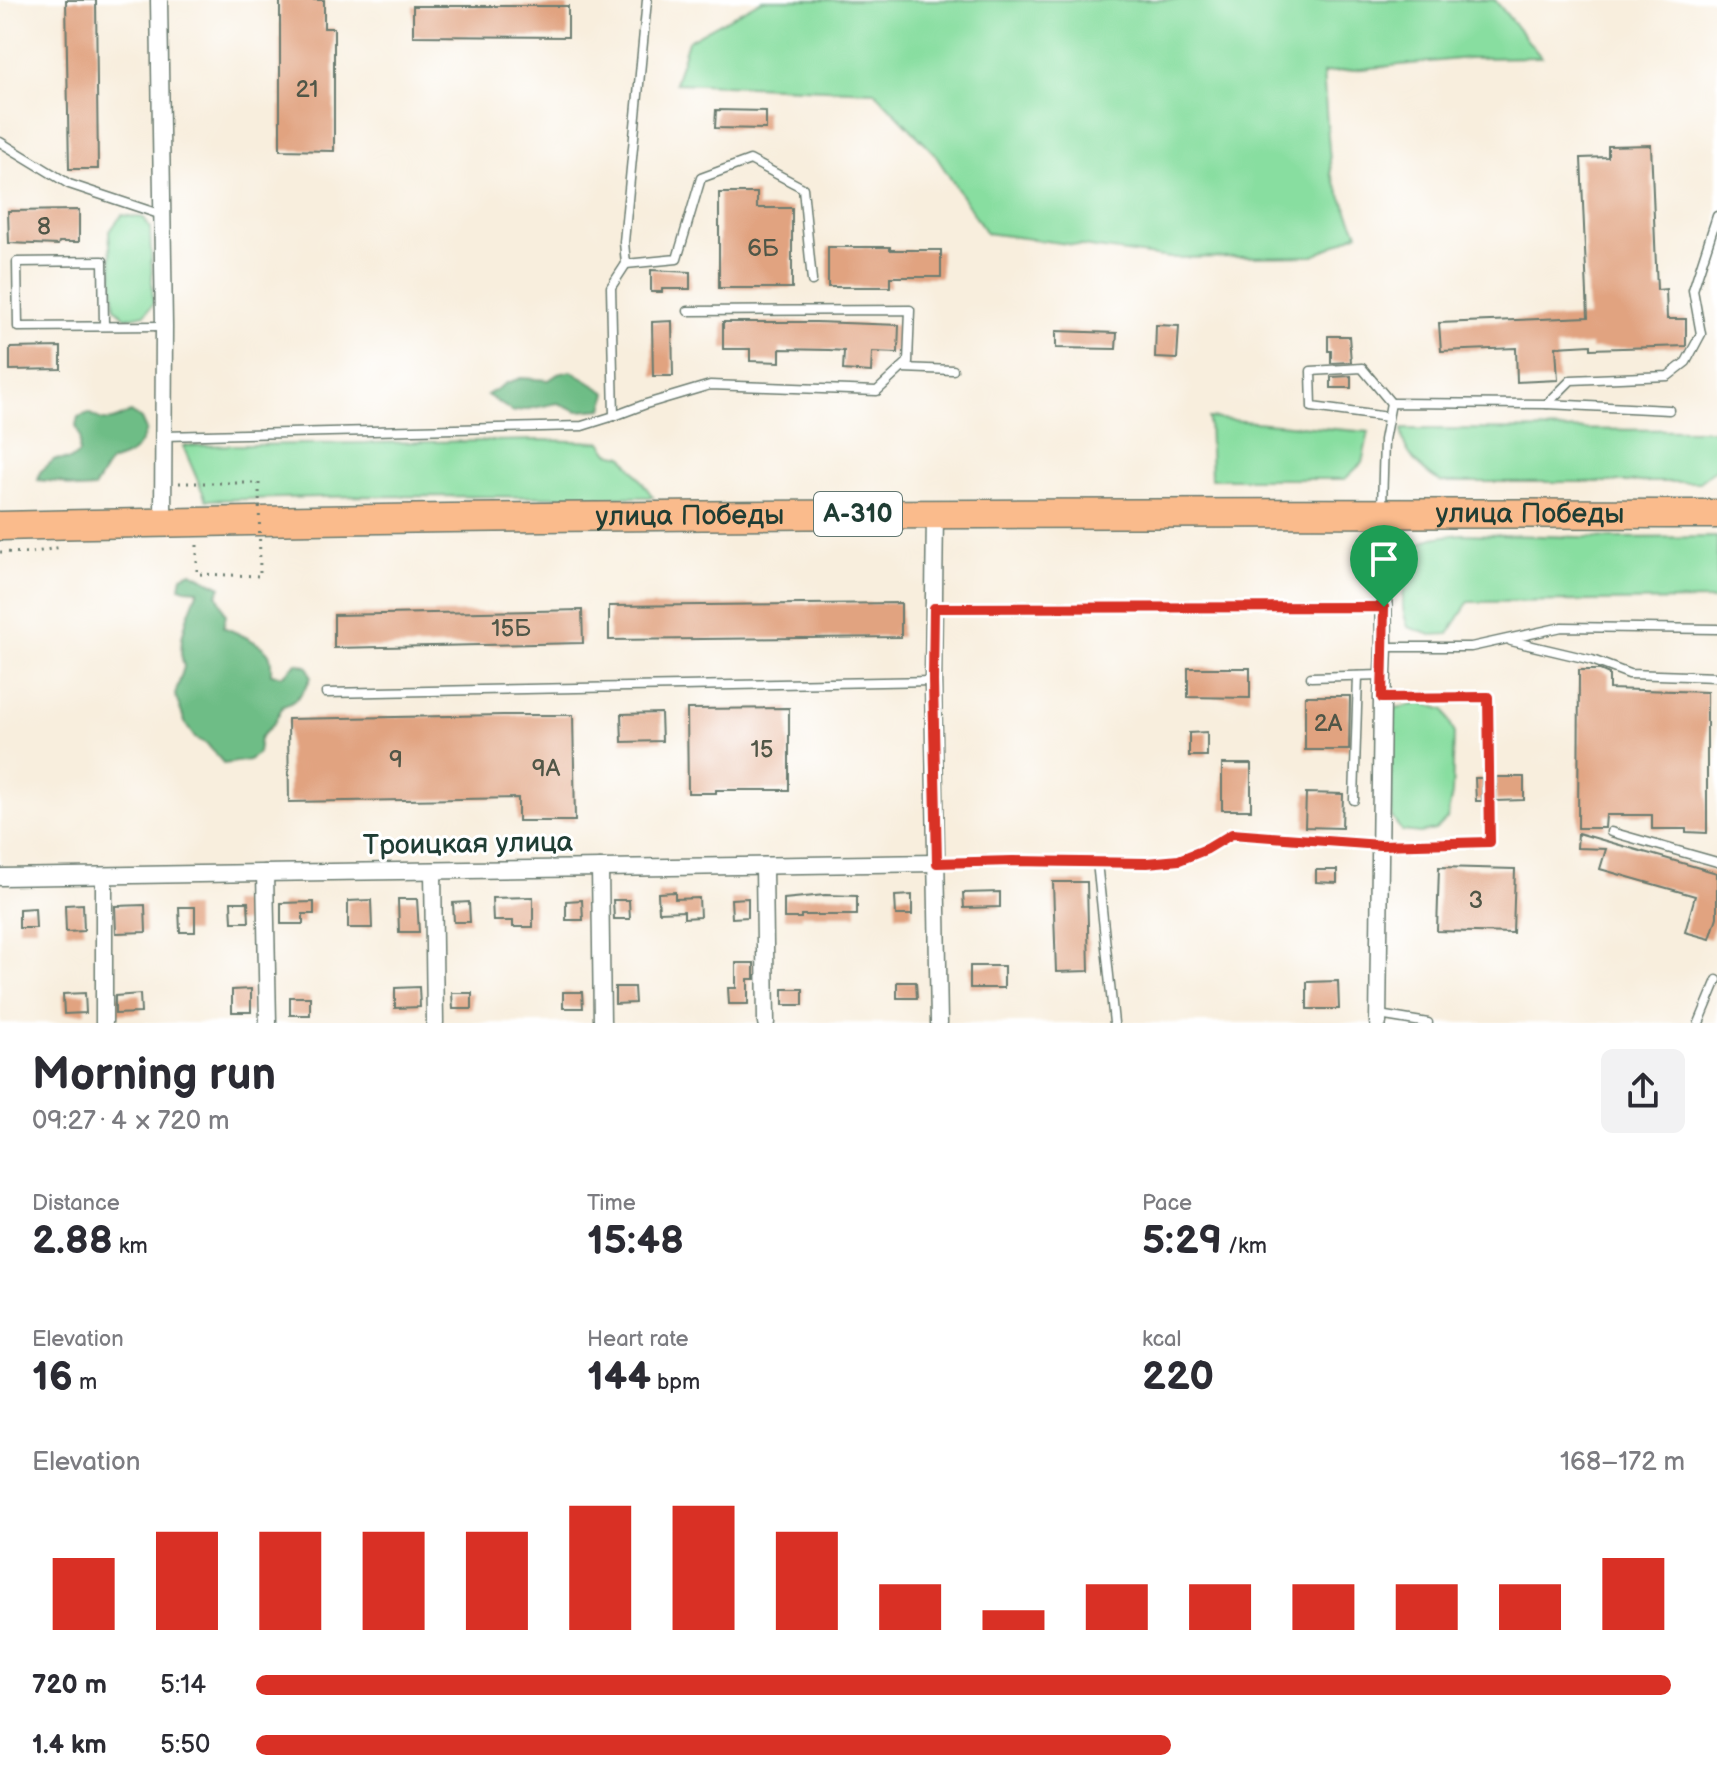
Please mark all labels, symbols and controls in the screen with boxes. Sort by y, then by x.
house number: 21 [295,75,319,104]
house number: 8 [37,212,51,241]
house number: 6Б [747,234,779,263]
road number: А-310 [814,492,902,536]
street label: улица Победы [1436,497,1624,530]
street label: улица Победы [595,498,784,533]
pin [1350,525,1418,607]
icon: arrive [1362,537,1406,581]
house number: 15Б [491,614,531,643]
house number: 2А [1314,709,1343,738]
house number: 15 [750,735,774,764]
house number: 9 [389,745,403,774]
house number: 9А [532,754,561,783]
street label: Троицкая улица [363,826,574,862]
house number: 3 [1469,886,1483,915]
text: Morning run [32,1049,276,1102]
button: share [1601,1049,1685,1133]
text: 09:27 · 4 × 720 m [32,1106,229,1137]
text: Distance [32,1190,120,1217]
text: Time [587,1190,636,1217]
text: Pace [1142,1190,1192,1217]
text: 2.88 [32,1217,113,1265]
text: 15:48 [587,1217,684,1265]
text: 5:29 [1142,1217,1222,1265]
text: km [113,1233,148,1260]
text: /km [1222,1233,1267,1260]
text: Elevation [32,1326,124,1353]
text: Heart rate [587,1326,689,1353]
text: kcal [1142,1326,1181,1353]
text: 16 [32,1353,73,1401]
text: 144 [587,1353,651,1401]
text: 220 [1142,1353,1214,1401]
text: m [73,1369,97,1396]
text: bpm [651,1369,700,1396]
text: Elevation [32,1447,140,1478]
text: 168–172 m [1560,1447,1685,1478]
text: 720 m [32,1670,107,1701]
text: 5:14 [160,1670,206,1701]
text: 1.4 km [32,1730,107,1761]
text: 5:50 [160,1730,210,1761]

